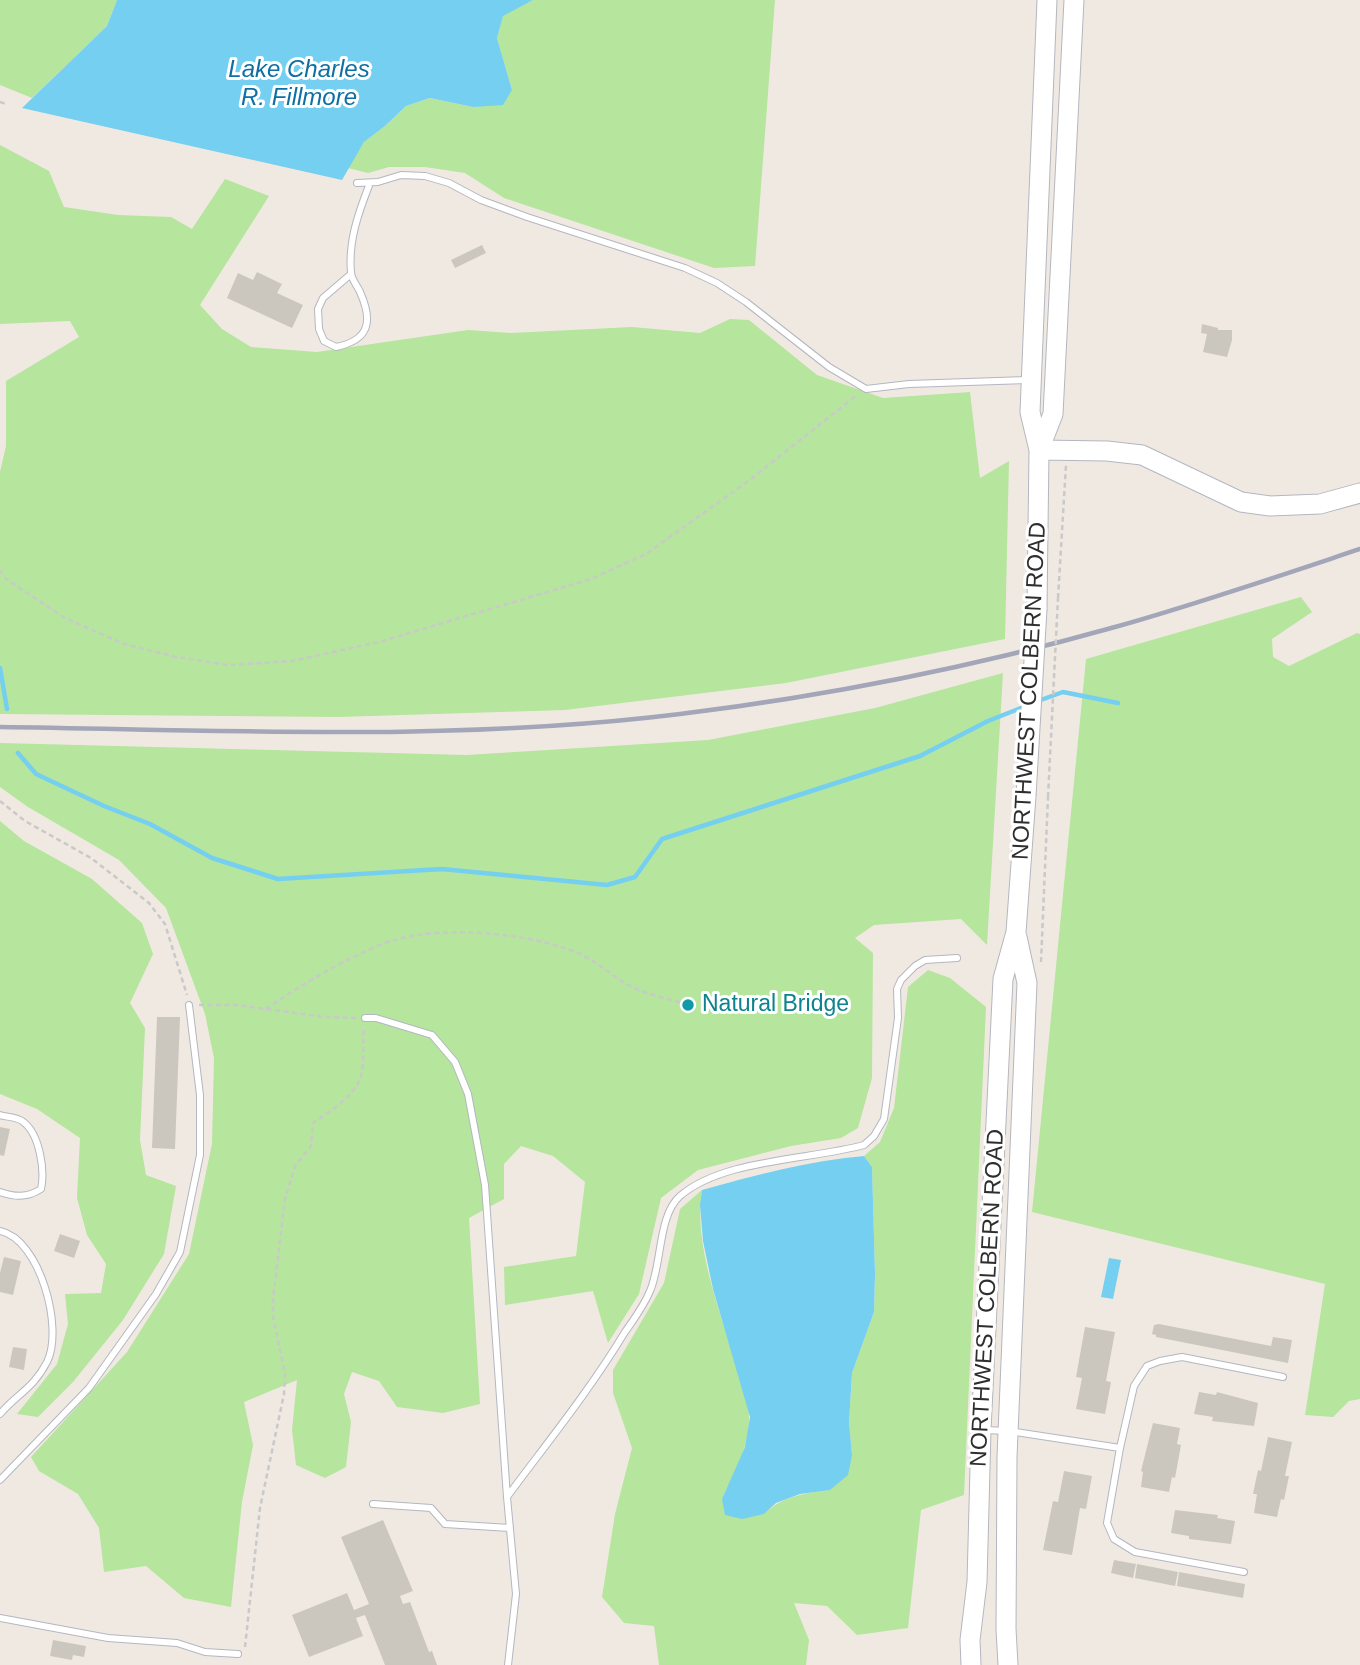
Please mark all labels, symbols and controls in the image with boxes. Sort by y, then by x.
water label: Lake Charles R. Fillmore [228,56,370,112]
street label: NORTHWEST COLBERN ROAD [1007,521,1053,861]
place label: Natural Bridge [702,991,849,1019]
marker: Natural Bridge [680,997,696,1013]
street label: NORTHWEST COLBERN ROAD [965,1128,1011,1468]

